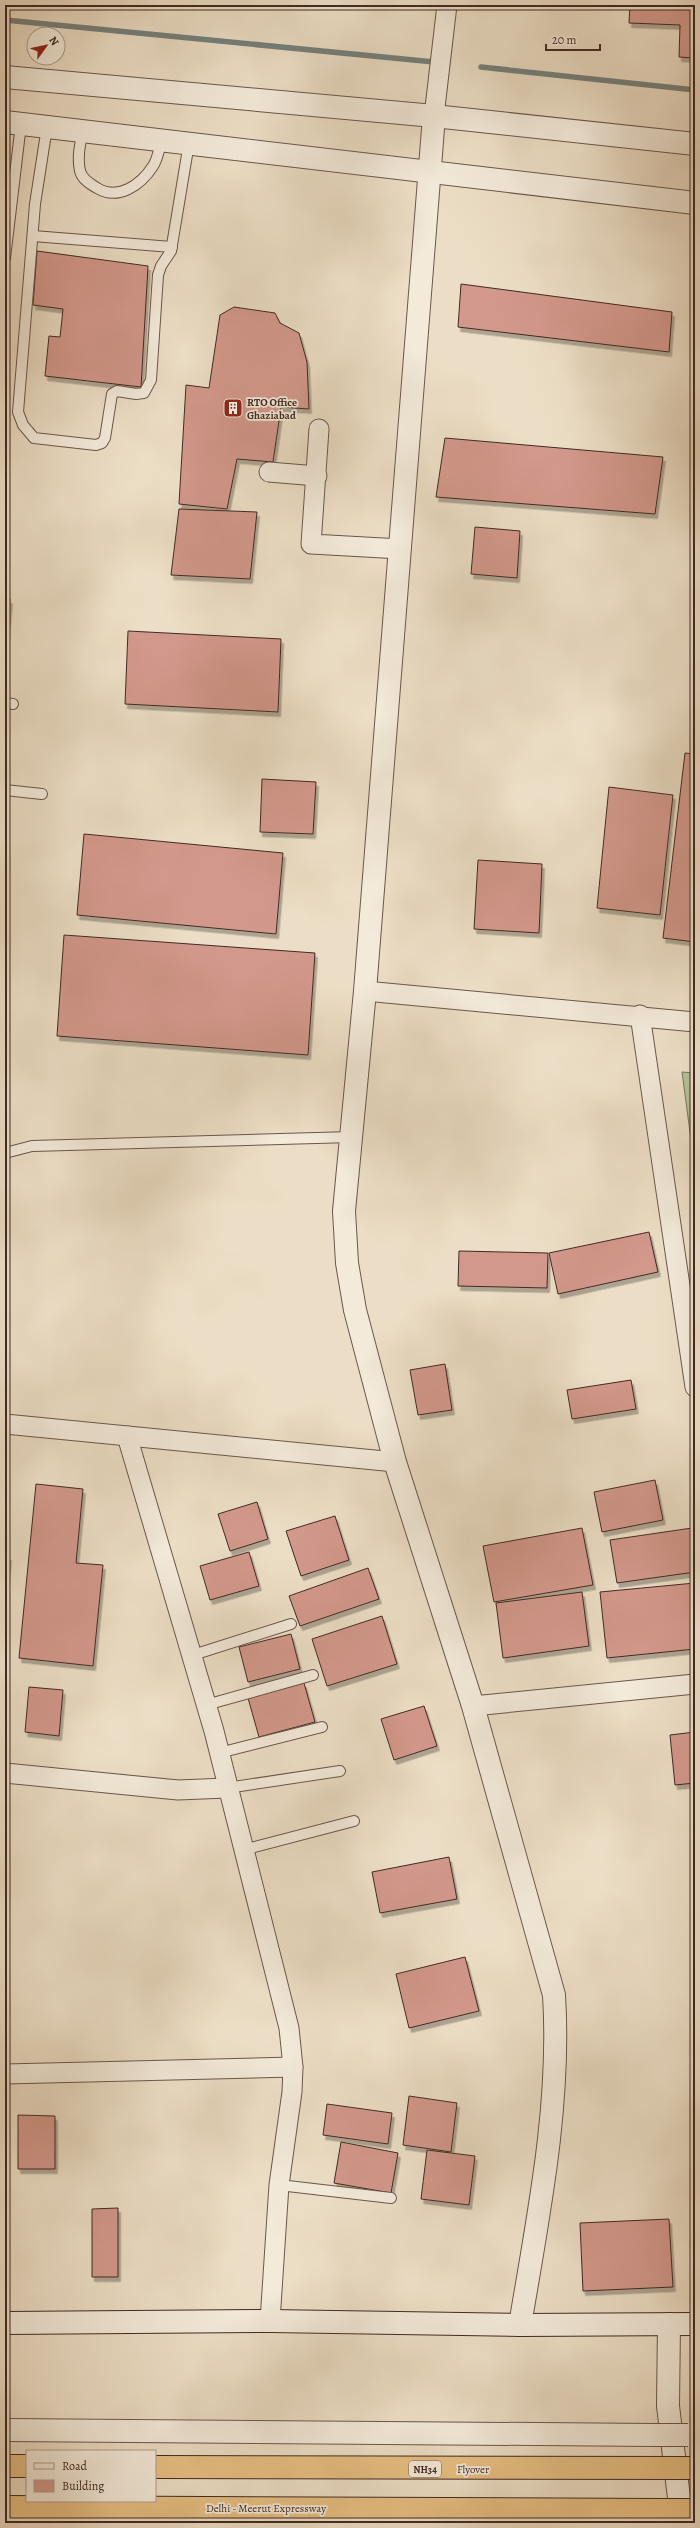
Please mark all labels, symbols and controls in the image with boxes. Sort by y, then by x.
north arrow [26,26,66,66]
scale bar [546,26,600,52]
text: 20 m [552,32,576,48]
text: N [45,33,62,48]
place label: RTO Office Ghaziabad [247,395,297,423]
building icon: RTO Office Ghaziabad [222,397,244,419]
legend [26,2450,156,2502]
text: Road [62,2458,88,2474]
road number: NH34 [409,2461,441,2477]
street label: Flyover [457,2462,489,2477]
text: Building [62,2478,104,2494]
street label: Delhi - Meerut Expressway [206,2501,326,2516]

